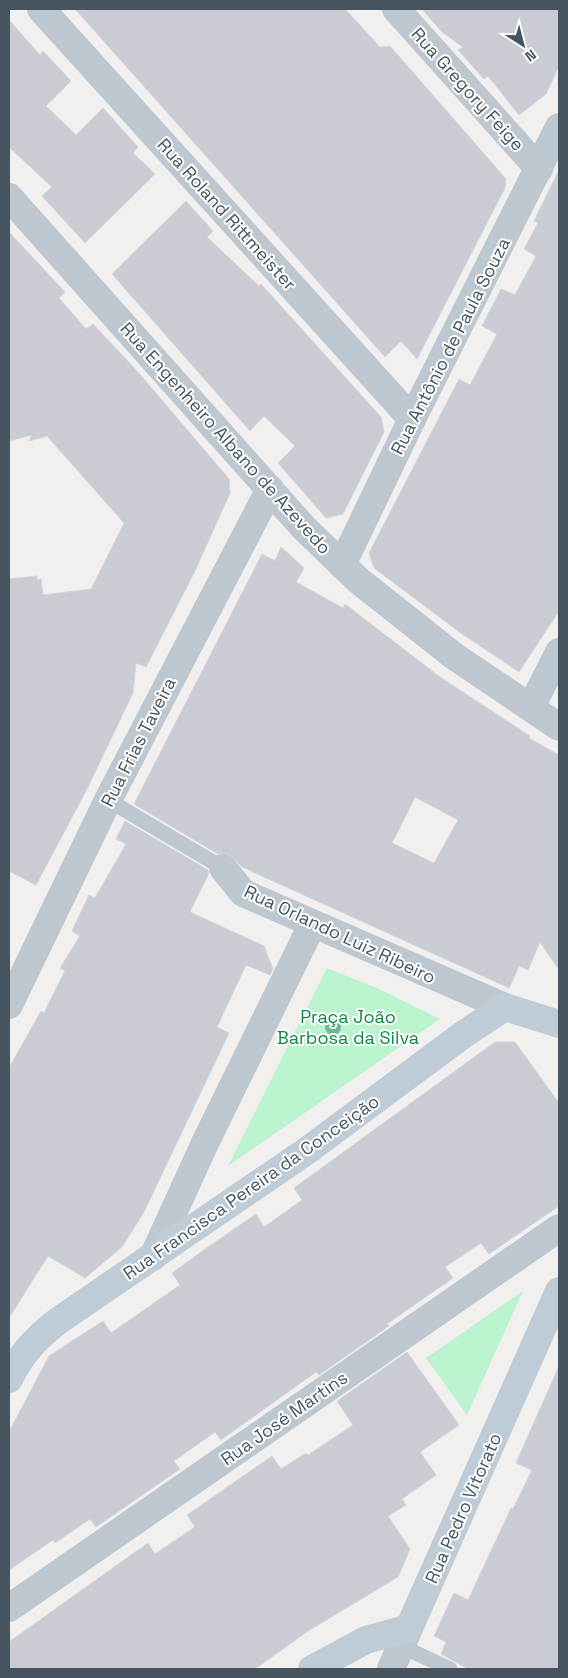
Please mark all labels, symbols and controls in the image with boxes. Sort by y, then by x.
north arrow [498,20,548,70]
street label: Rua Gregory Feige [406,22,530,156]
text: N [522,45,540,66]
street label: Rua Roland Rittmeister [153,133,302,295]
street label: Rua Antônio de Paula Souza [385,234,515,458]
street label: Rua Engenheiro Albano de Azevedo [116,317,336,559]
street label: Rua Frias Taveira [95,673,181,811]
street label: Rua Orlando Luiz Ribeiro [241,880,439,988]
park label: Praça João Barbosa da Silva [277,1005,419,1049]
street label: Rua Francisca Pereira da Conceição [118,1089,384,1285]
street label: Rua José Martins [216,1366,352,1470]
street label: Rua Pedro Vitorato [420,1429,506,1587]

